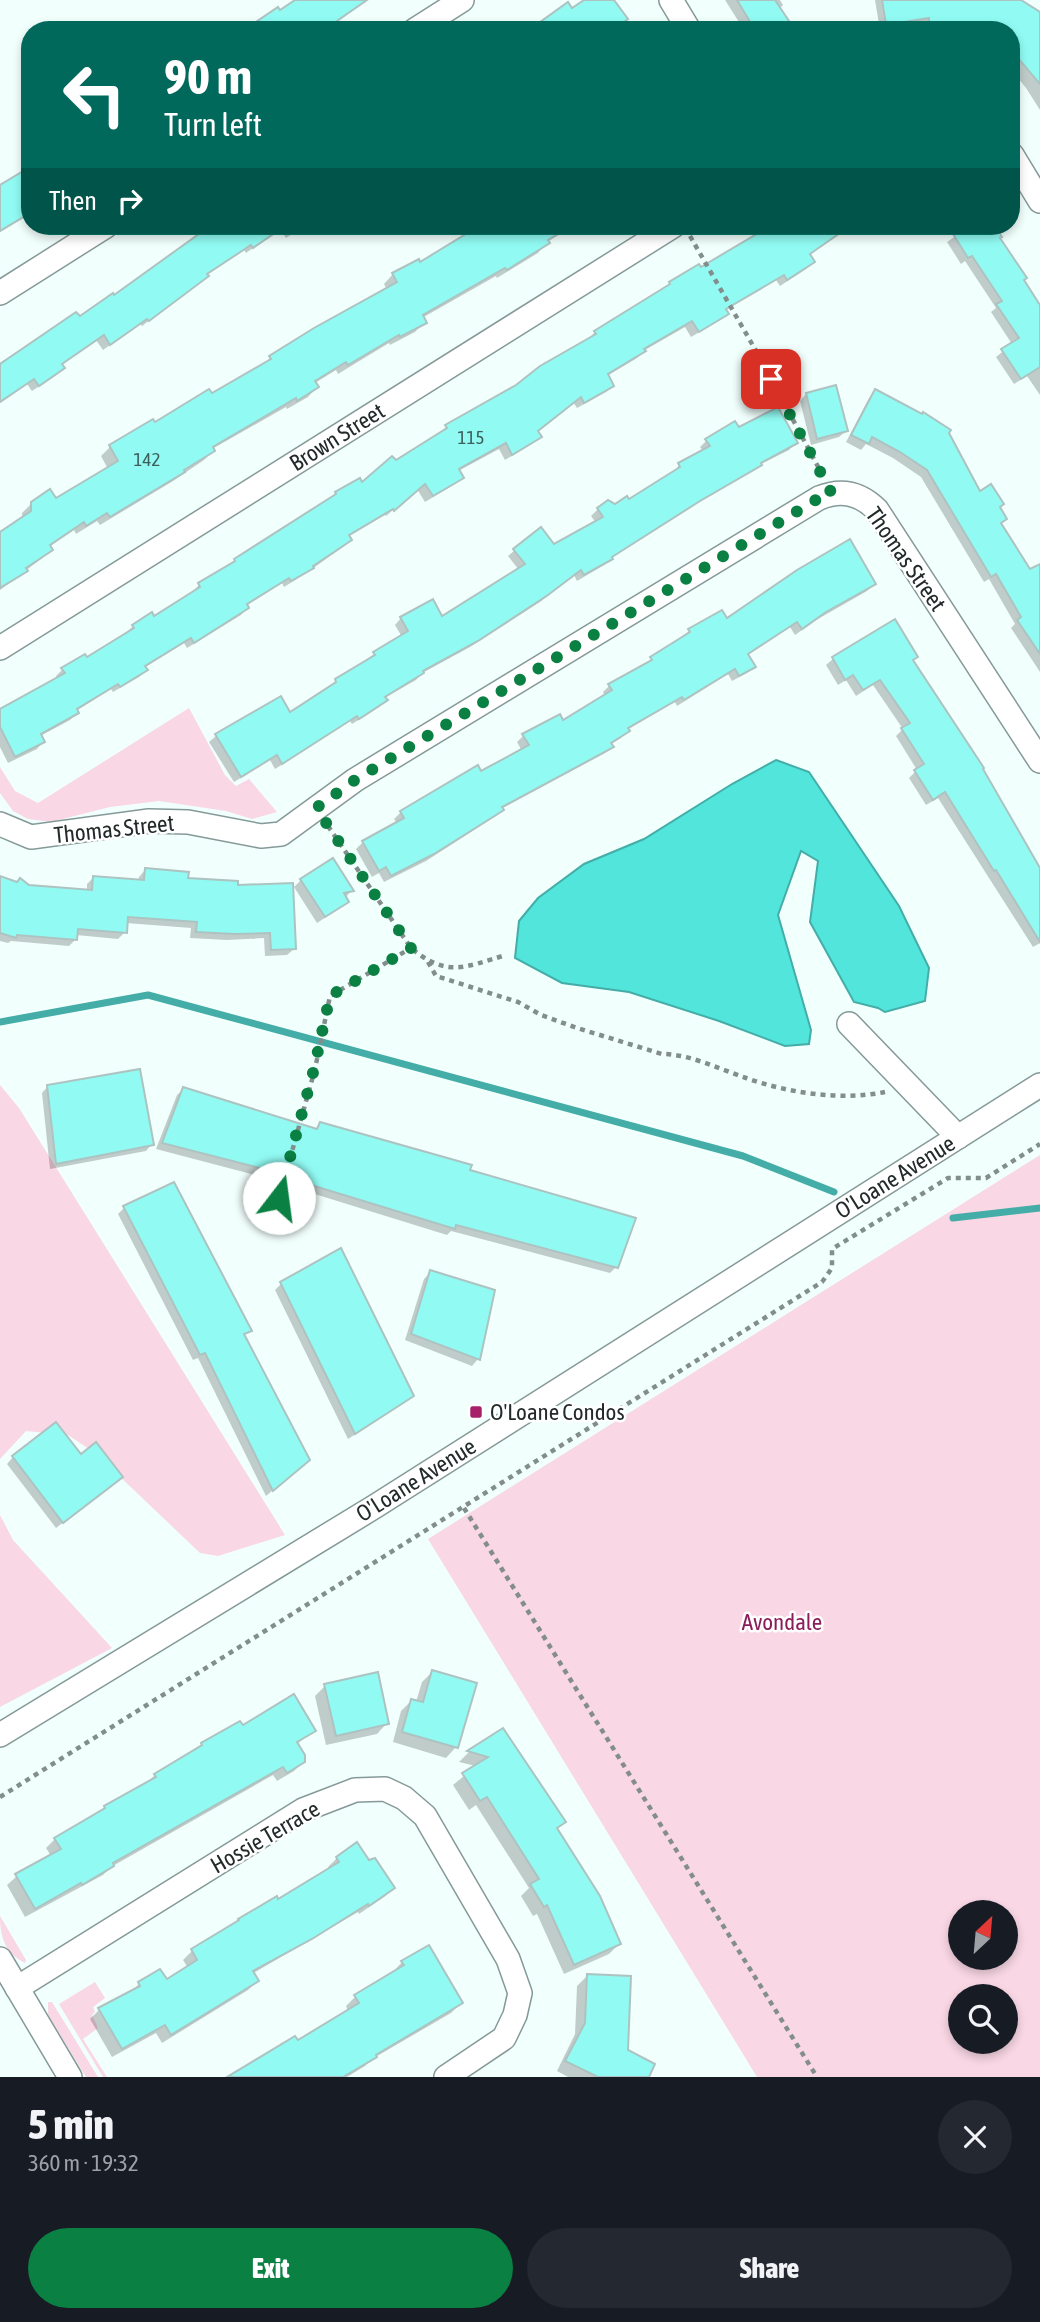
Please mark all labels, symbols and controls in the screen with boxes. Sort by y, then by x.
text: 90 m [164,48,252,104]
icon: left [49,49,140,140]
text: Turn left [164,106,262,143]
icon: right [111,182,149,220]
text: Then [49,186,97,216]
pin [741,349,801,409]
icon: arrive [752,360,790,398]
street label: Brown Street [285,398,389,476]
house number: 115 [458,426,484,448]
house number: 142 [134,448,160,470]
street label: Thomas Street [861,502,951,616]
street label: Thomas Street [53,810,175,848]
street label: O'Loane Avenue [830,1130,960,1224]
position arrow [242,1161,316,1235]
place label: O'Loane Condos [490,1399,625,1425]
marker: O'Loane Condos [468,1404,484,1420]
street label: O'Loane Avenue [351,1433,481,1527]
park label: Avondale [742,1609,822,1635]
street label: Hossie Terrace [206,1795,324,1879]
north arrow [948,1900,1018,1970]
map controls [948,1900,1018,2054]
button: search [948,1984,1018,2054]
text: 5 min [28,2100,114,2148]
button: close [938,2100,1012,2174]
text: 360 m · 19:32 [28,2150,139,2176]
button: Exit [28,2228,513,2308]
button: Share [527,2228,1012,2308]

